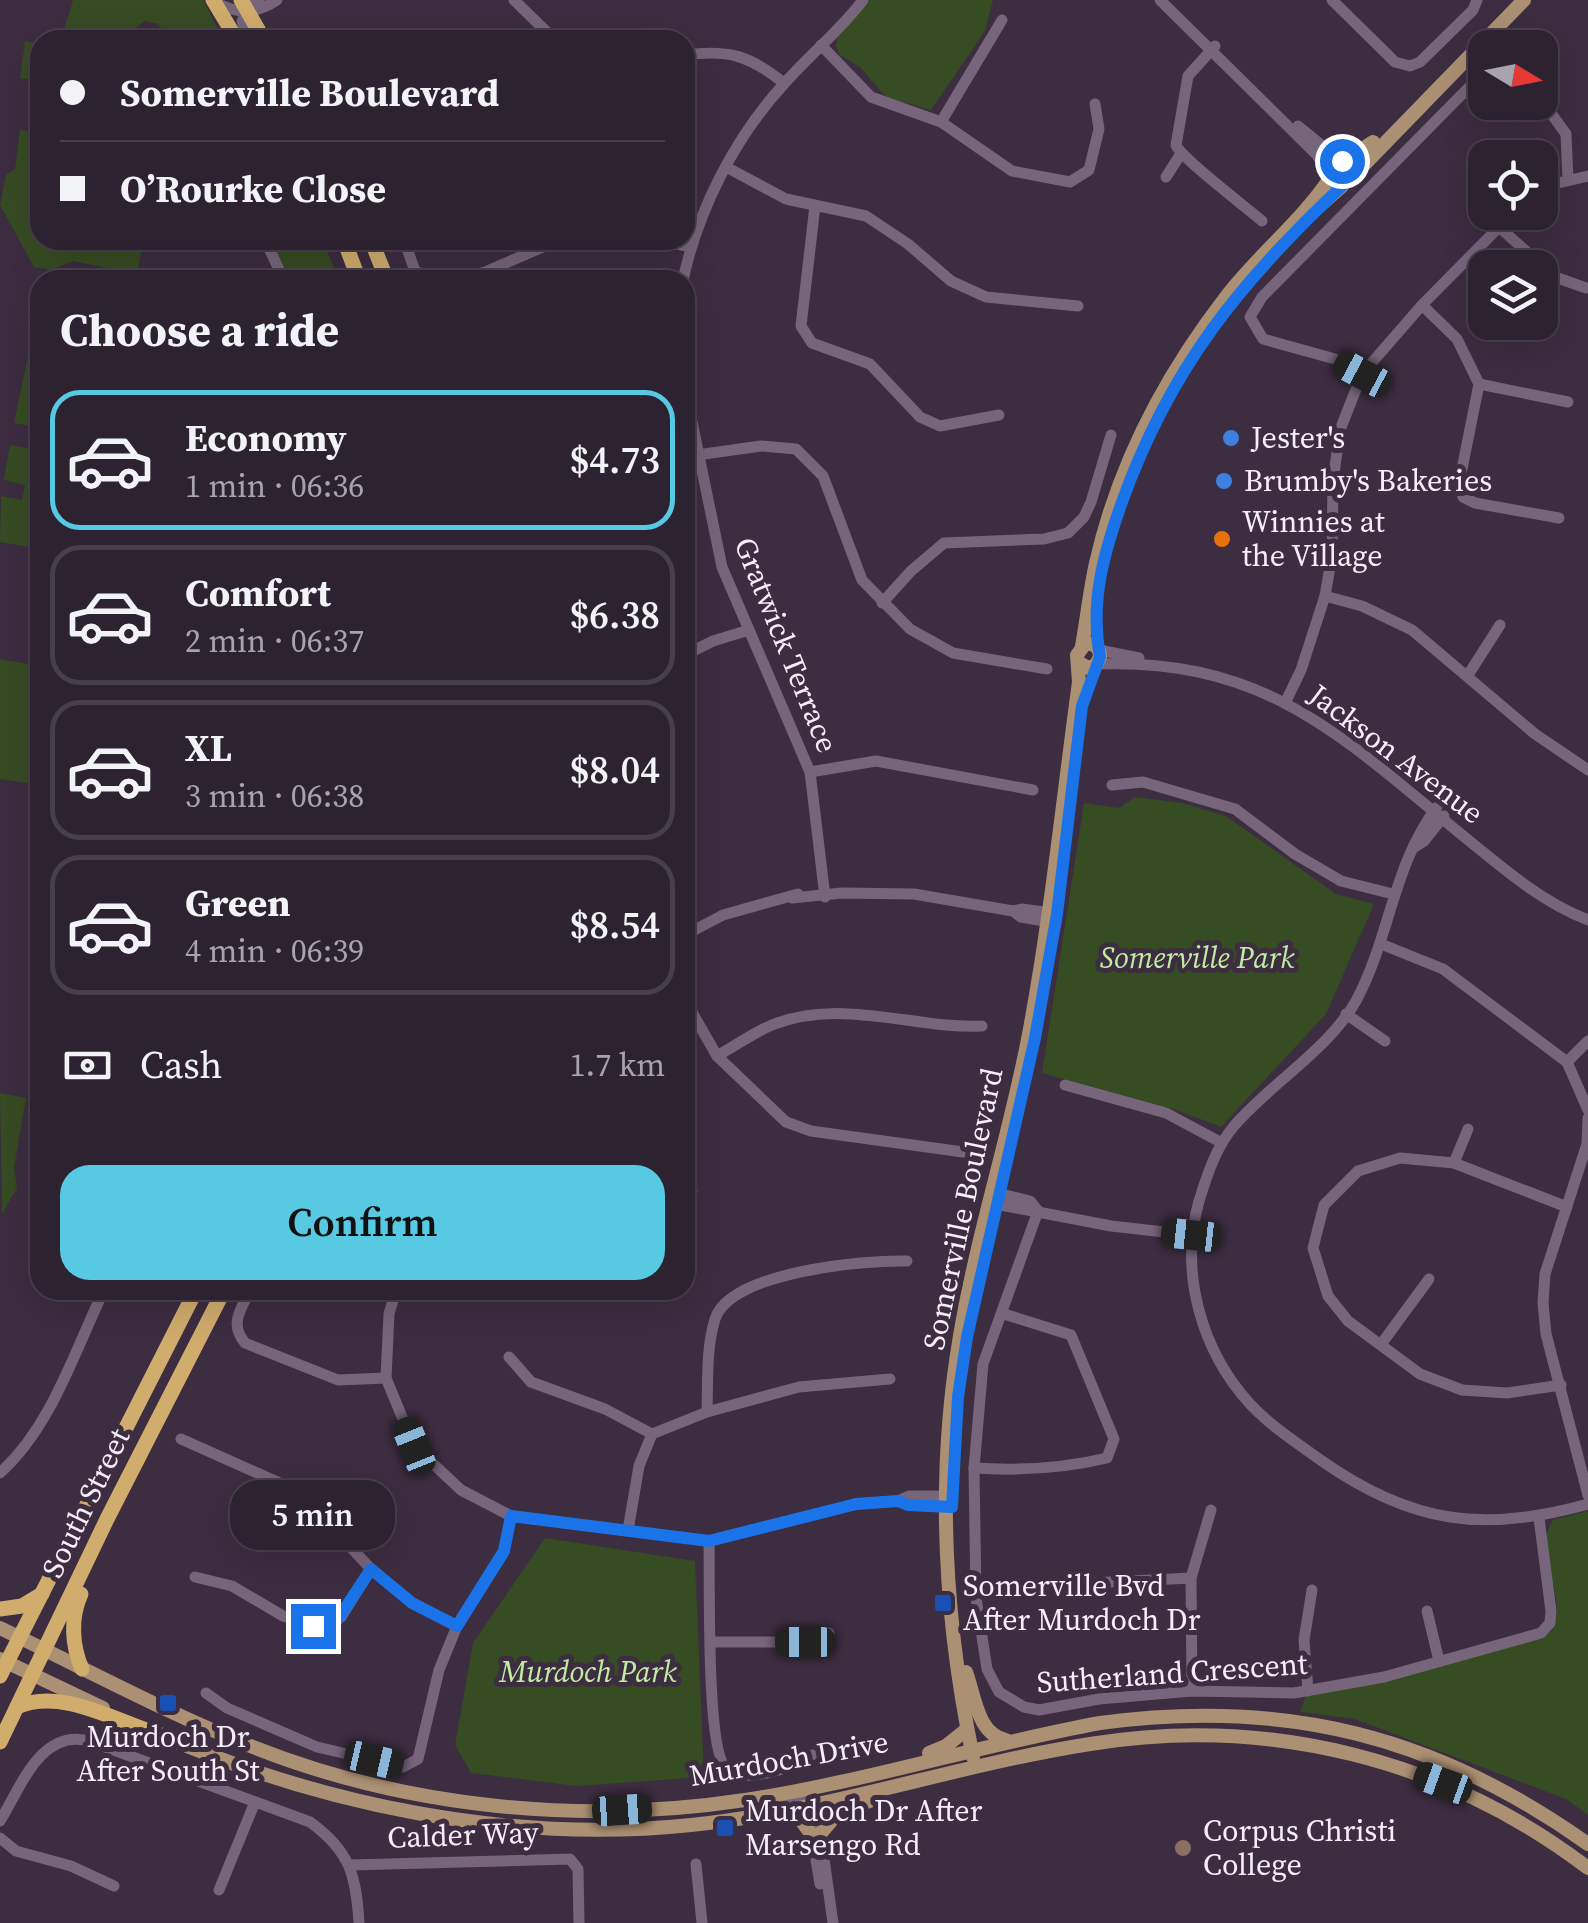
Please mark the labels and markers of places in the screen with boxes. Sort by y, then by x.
place label: Jester's [1250,417,1345,458]
marker: Jester's [1220,427,1242,449]
place label: Brumby's Bakeries [1244,460,1492,501]
marker: Brumby's Bakeries [1213,470,1235,492]
place label: Winnies at the Village [1242,501,1385,576]
marker: Winnies at the Village [1211,528,1233,550]
place label: Somerville Bvd After Murdoch Dr [963,1565,1201,1640]
marker: Somerville Bvd After Murdoch Dr [932,1592,954,1614]
marker: Murdoch Dr After South St [157,1692,179,1714]
place label: Murdoch Dr After South St [77,1716,260,1791]
place label: Murdoch Dr After Marsengo Rd [745,1790,983,1865]
place label: Corpus Christi College [1203,1810,1396,1885]
marker: Murdoch Dr After Marsengo Rd [714,1817,736,1839]
marker: Corpus Christi College [1172,1837,1194,1859]

